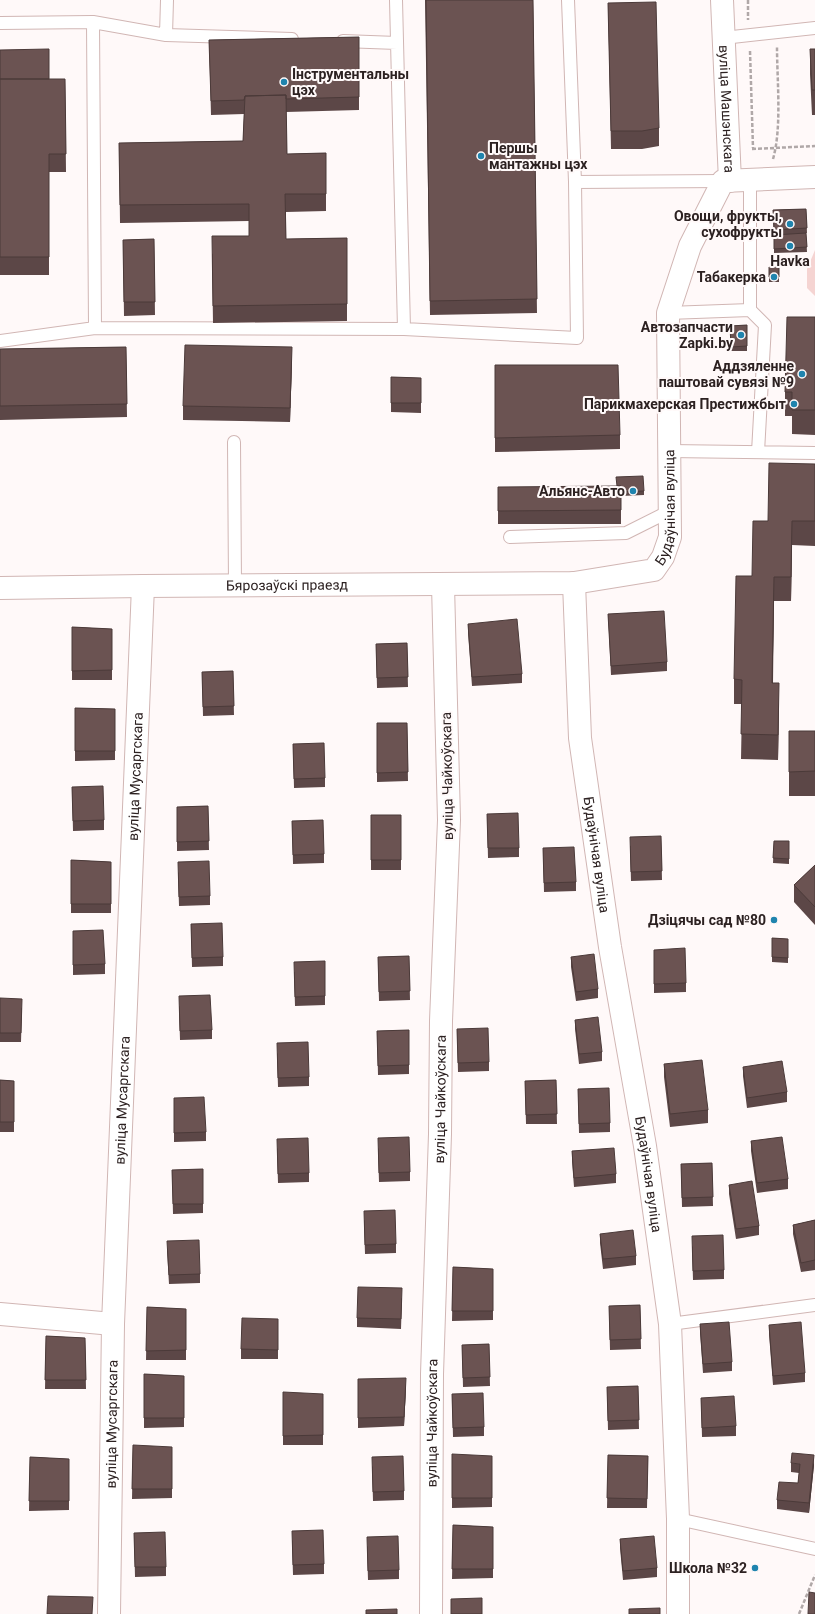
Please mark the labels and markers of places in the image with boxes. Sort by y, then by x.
place label: Інструментальны цэх [292,66,409,98]
marker: Інструментальны цэх [279,77,289,87]
place label: Першы мантажны цэх [489,140,588,172]
marker: Першы мантажны цэх [476,151,486,161]
place label: Овощи, фрукты, сухофрукты [674,208,782,240]
marker: Овощи, фрукты, сухофрукты [785,219,795,229]
marker: Havka [785,241,795,251]
place label: Havka [770,253,810,269]
place label: Табакерка [697,269,767,285]
marker: Табакерка [769,272,779,282]
place label: Автозапчасти Zapki.by [641,319,734,351]
marker: Автозапчасти Zapki.by [736,330,746,340]
place label: Аддзяленне паштовай сувязі №9 [659,358,794,390]
marker: Аддзяленне паштовай сувязі №9 [797,369,807,379]
place label: Парикмахерская Престижбыт [584,396,786,412]
marker: Парикмахерская Престижбыт [789,399,799,409]
place label: Альянс-Авто [539,483,625,499]
marker: Альянс-Авто [628,486,638,496]
place label: Дзіцячы сад №80 [648,912,766,928]
marker: Дзіцячы сад №80 [769,915,779,925]
place label: Школа №32 [669,1560,747,1576]
marker: Школа №32 [750,1563,760,1573]

